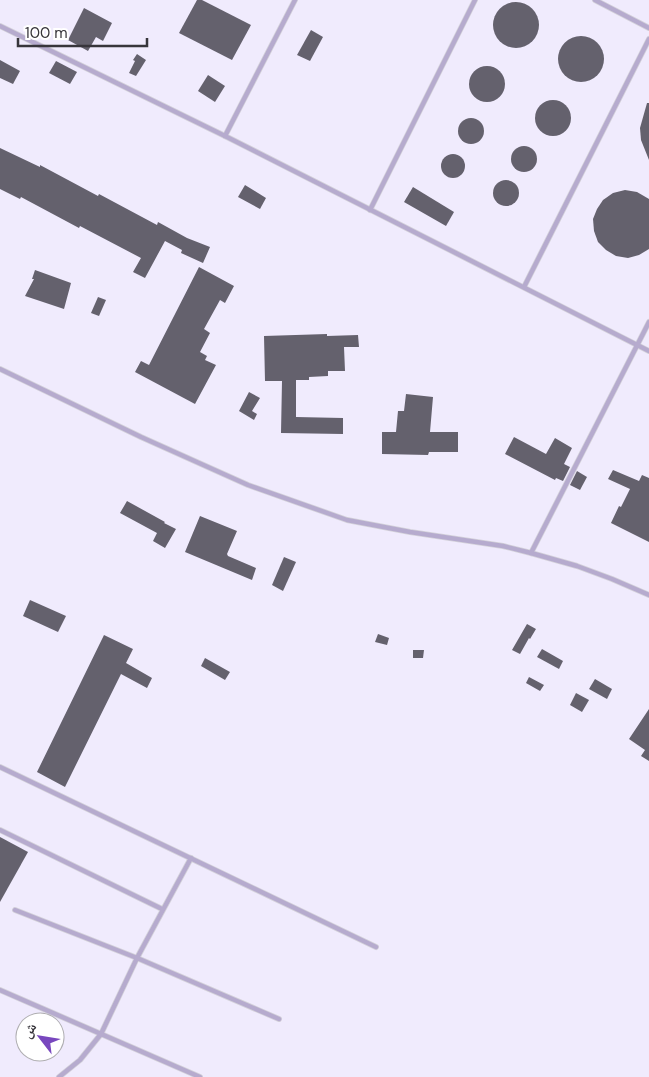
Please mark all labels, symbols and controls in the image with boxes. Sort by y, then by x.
scale bar [18,15,146,47]
text: 100 m [25,23,68,43]
north arrow [15,1012,65,1062]
text: ش [17,1019,40,1041]

